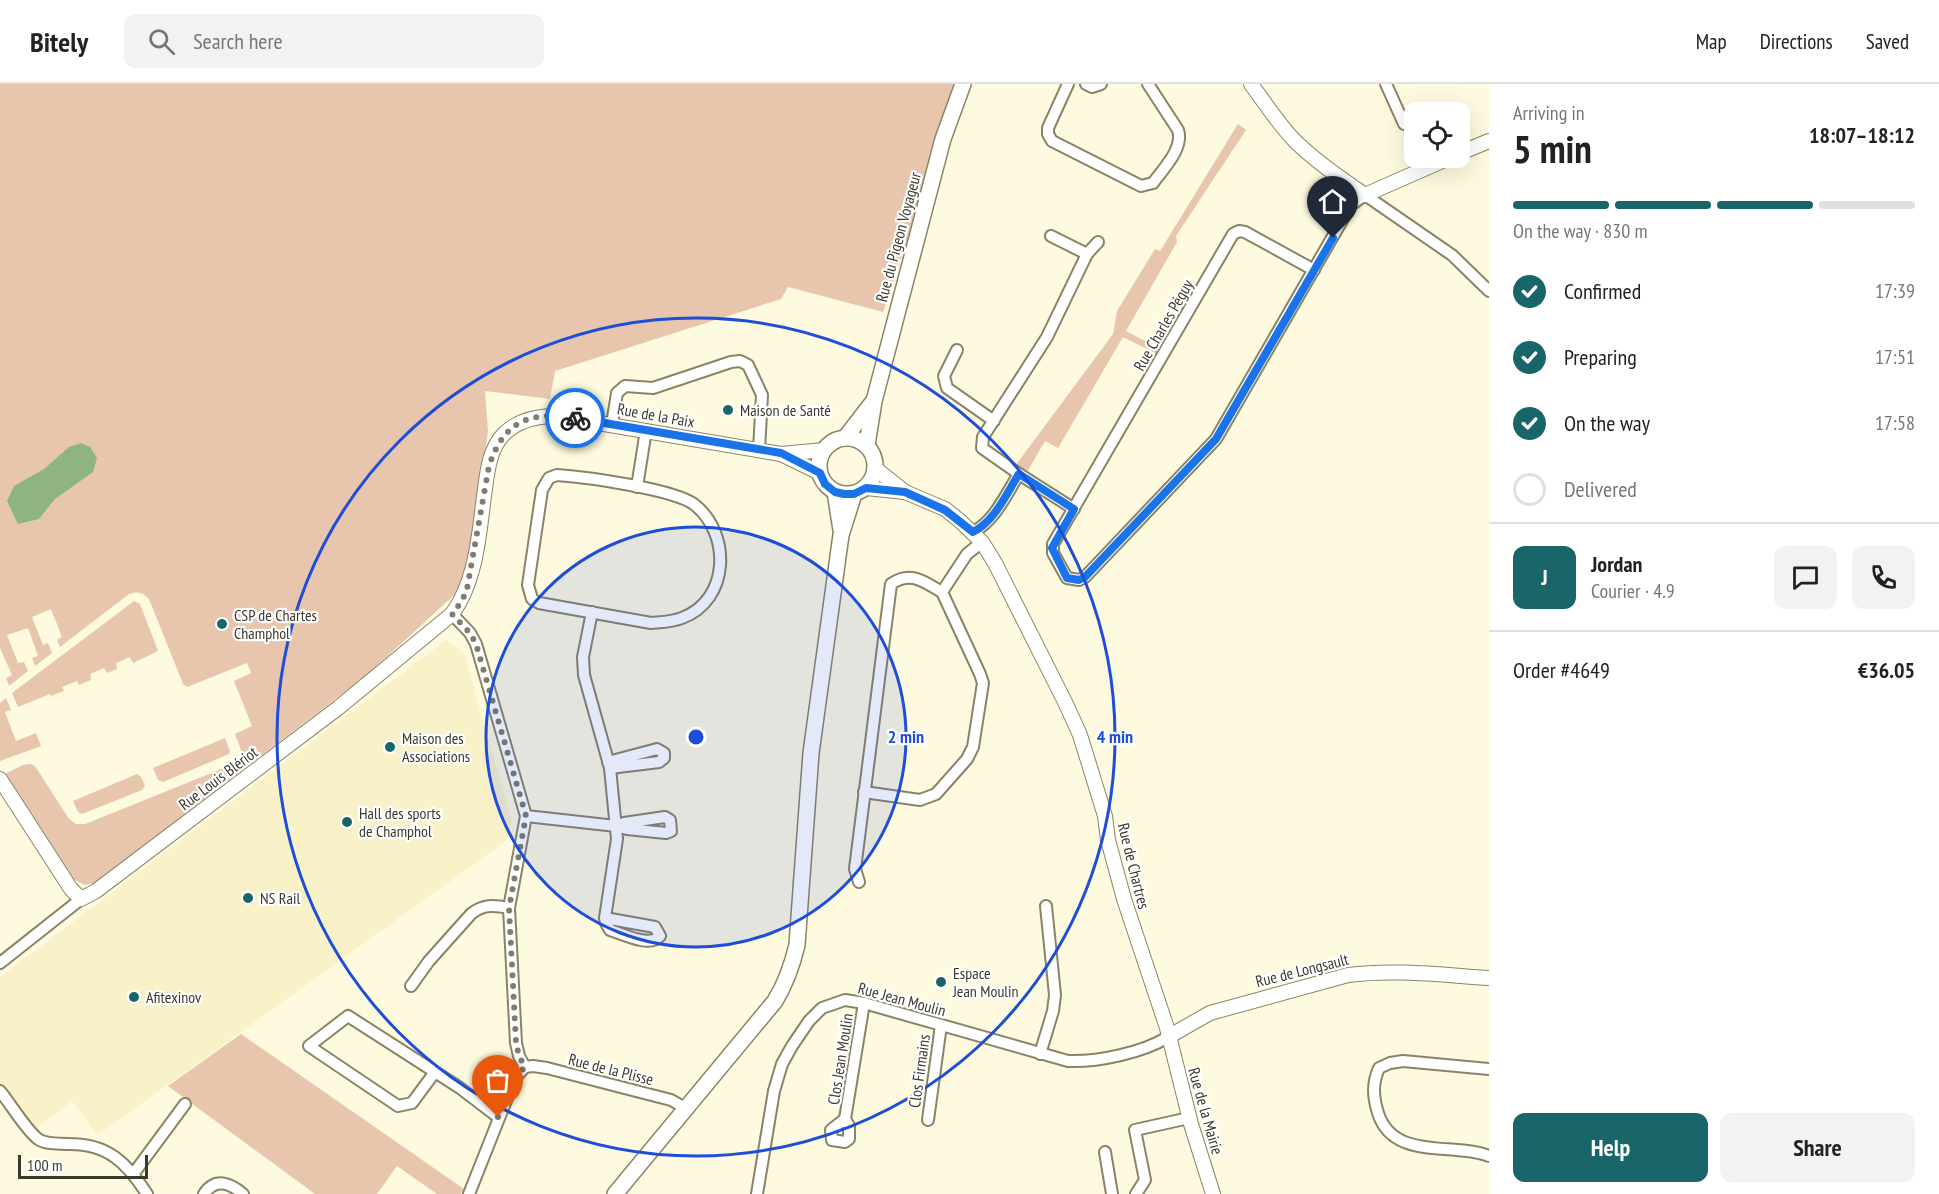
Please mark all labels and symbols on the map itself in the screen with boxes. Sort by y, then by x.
street label: Rue du Pigeon Voyageur [871,169,925,304]
pin [1307,176,1358,238]
street label: Rue Charles Péguy [1129,276,1197,374]
courier [545,388,605,448]
street label: Rue de la Paix [616,398,697,432]
place label: Maison de Santé [740,400,831,420]
marker: Maison de Santé [721,403,735,417]
place label: CSP de Chartes Champhol [234,605,317,643]
marker: CSP de Chartes Champhol [215,617,229,631]
text: 2 min [888,725,924,748]
text: 4 min [1097,725,1133,748]
centre of rings [686,727,706,747]
place label: Maison des Associations [402,728,470,766]
marker: Maison des Associations [383,740,397,754]
street label: Rue Louis Blériot [175,741,262,814]
place label: Hall des sports de Champhol [359,803,441,841]
marker: Hall des sports de Champhol [340,815,354,829]
street label: Rue de Chartres [1114,821,1154,911]
place label: NS Rail [260,888,300,908]
marker: NS Rail [241,891,255,905]
street label: Rue de Longsault [1253,949,1351,991]
place label: Espace Jean Moulin [952,963,1019,1001]
marker: Espace Jean Moulin [934,975,948,989]
street label: Rue Jean Moulin [856,978,948,1020]
place label: Afitexinov [146,987,202,1007]
marker: Afitexinov [127,990,141,1004]
street label: Clos Jean Moulin [823,1012,857,1106]
street label: Clos Firmains [904,1033,934,1109]
street label: Rue de la Plisse [566,1049,656,1089]
pin [472,1055,523,1117]
street label: Rue de la Mairie [1184,1065,1228,1157]
scale bar [18,1152,148,1180]

